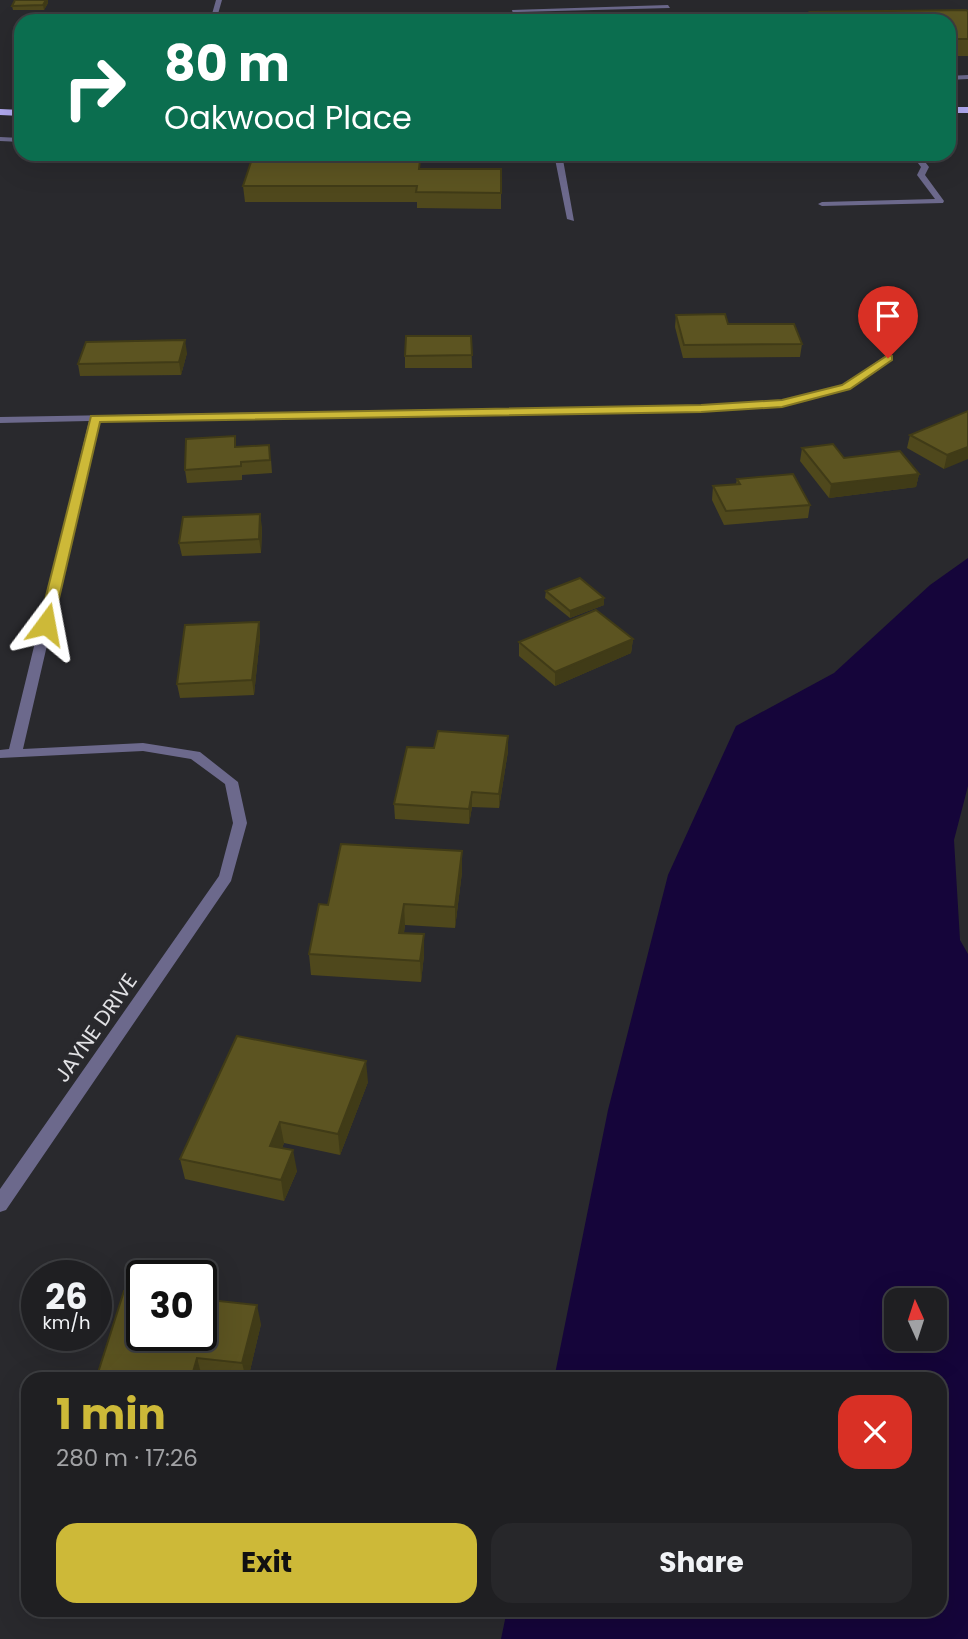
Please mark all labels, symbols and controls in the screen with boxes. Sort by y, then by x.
text: 80 m [164,30,290,98]
icon: right [49,42,140,133]
text: Oakwood Place [164,95,412,140]
pin [858,286,918,358]
icon: arrive [869,297,907,335]
position arrow [9,587,83,661]
street label: JAYNE DRIVE [47,968,144,1088]
speed limit sign: 30 [126,1260,217,1351]
text: 26 [45,1272,88,1321]
north arrow [884,1288,947,1351]
map controls [884,1288,947,1351]
text: km/h [43,1310,90,1335]
text: 1 min [56,1385,166,1444]
button: close [838,1395,912,1469]
text: 280 m · 17:26 [56,1442,198,1474]
button: Exit [56,1523,477,1603]
button: Share [491,1523,912,1603]

